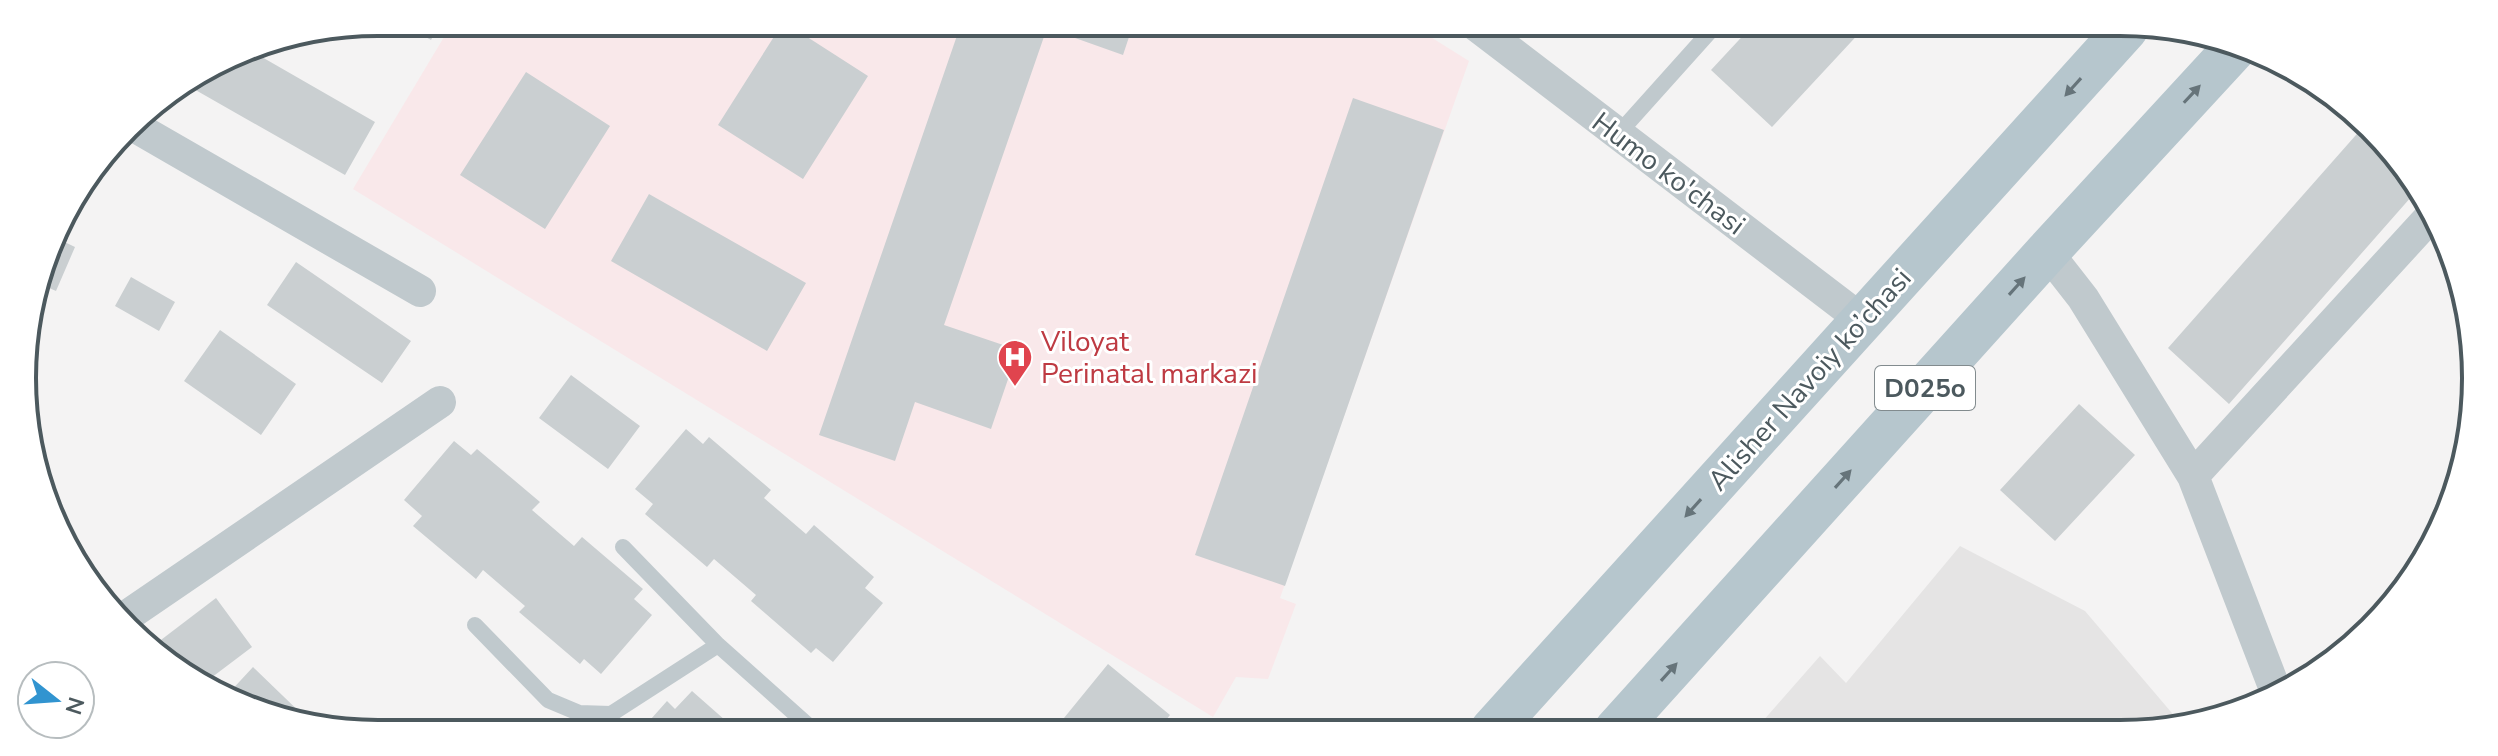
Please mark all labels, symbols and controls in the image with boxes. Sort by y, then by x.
one-way arrow [2065,77,2083,96]
one-way arrow [2183,85,2201,104]
street label: Humo ko'chasi [1584,104,1753,244]
street label: Alisher Navoiy ko’chasi [1700,260,1920,499]
one-way arrow [2007,276,2025,295]
place label: Viloyat Perinatal markazi [1040,323,1257,393]
hospital icon: Viloyat Perinatal markazi [996,338,1034,388]
road number: D025o [1875,366,1975,410]
one-way arrow [1833,469,1851,488]
one-way arrow [1684,498,1702,517]
north arrow [16,660,96,740]
one-way arrow [1659,662,1677,681]
text: N [57,693,91,718]

